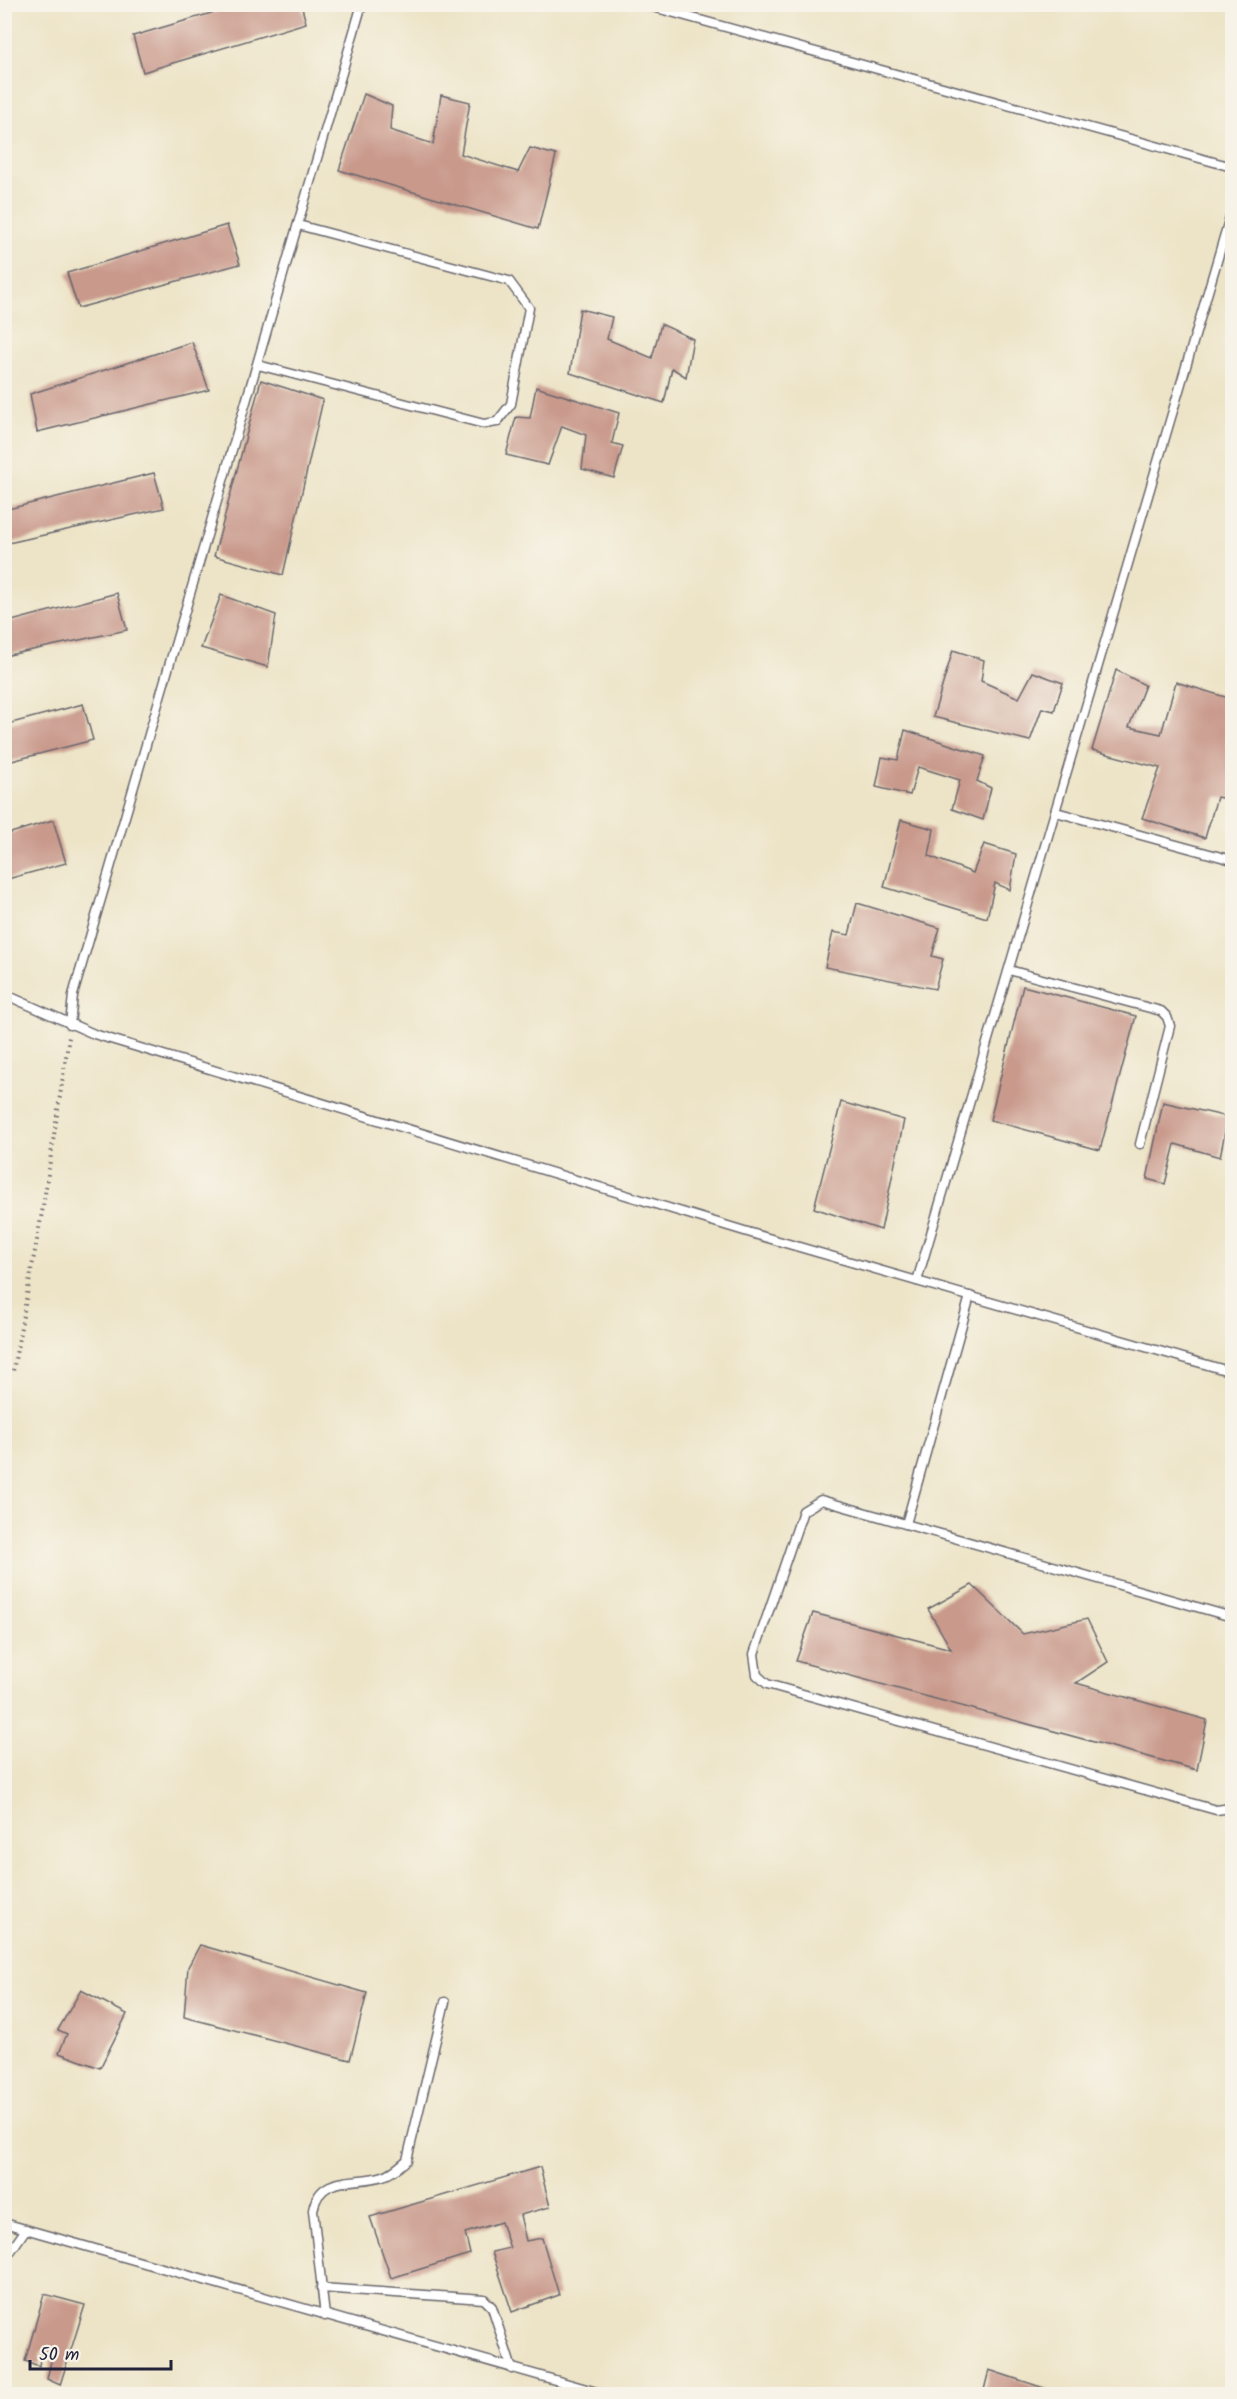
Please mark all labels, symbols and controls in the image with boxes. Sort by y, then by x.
scale bar [30,2333,171,2371]
text: 50 m [39,2341,79,2370]

